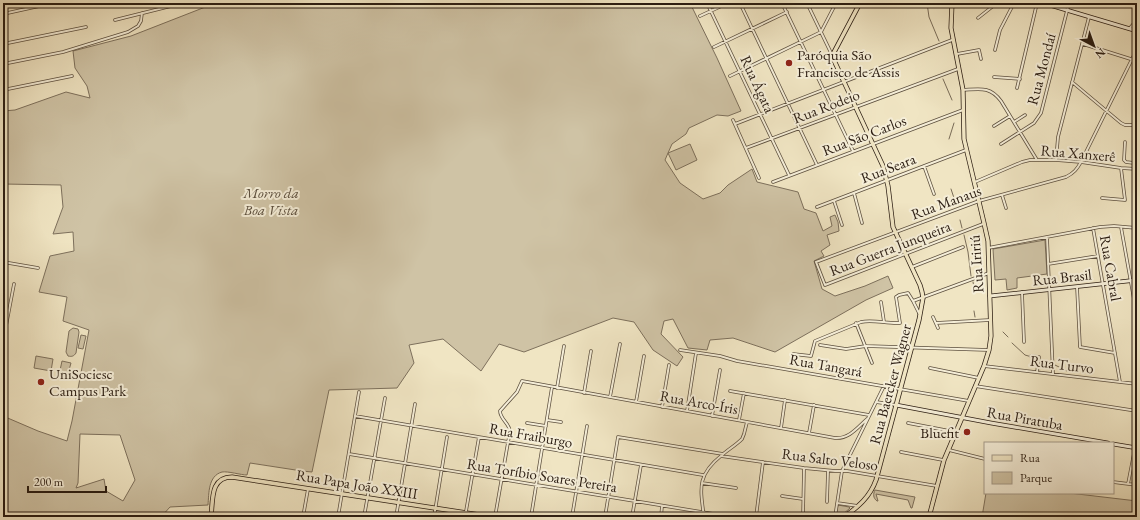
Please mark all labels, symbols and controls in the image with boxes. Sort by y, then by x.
north arrow [1074,26,1114,66]
street label: Rua Mondaí [1022,31,1060,107]
place label: Paróquia São Francisco de Assis [797,45,900,81]
text: N [1093,45,1109,62]
street label: Rua Ágata [736,52,780,116]
marker: Paróquia São Francisco de Assis [784,58,794,68]
street label: Rua Rodeio [790,85,862,127]
street label: Rua São Carlos [819,110,909,160]
street label: Rua Xanxerê [1040,140,1116,166]
street label: Rua Seara [858,149,918,187]
street label: Rua Manaus [908,180,984,223]
park label: Morro da Boa Vista [242,183,299,219]
street label: Rua Guerra Junqueira [827,216,953,280]
street label: Rua Iririú [964,234,987,294]
street label: Rua Cabral [1096,234,1126,303]
street label: Rua Brasil [1031,264,1093,290]
street label: Rua Baercker Wagner [865,322,915,446]
street label: Rua Tangará [788,349,864,381]
street label: Rua Turvo [1029,351,1095,377]
place label: UniSociesc Campus Park [49,364,127,400]
marker: UniSociesc Campus Park [36,377,46,387]
street label: Rua Arco-Íris [658,386,740,418]
street label: Rua Piratuba [986,402,1064,434]
street label: Rua Fraiburgo [488,418,574,452]
place label: Bluefit [920,423,959,442]
marker: Bluefit [962,427,972,437]
legend [984,442,1114,494]
street label: Rua Salto Veloso [781,444,879,474]
text: Rua [1020,450,1040,466]
street label: Rua Toríbio Soares Pereira [466,454,618,496]
street label: Rua Papa João XXIII [295,465,419,503]
scale bar [28,468,106,494]
text: Parque [1020,470,1052,486]
text: 200 m [34,474,64,490]

